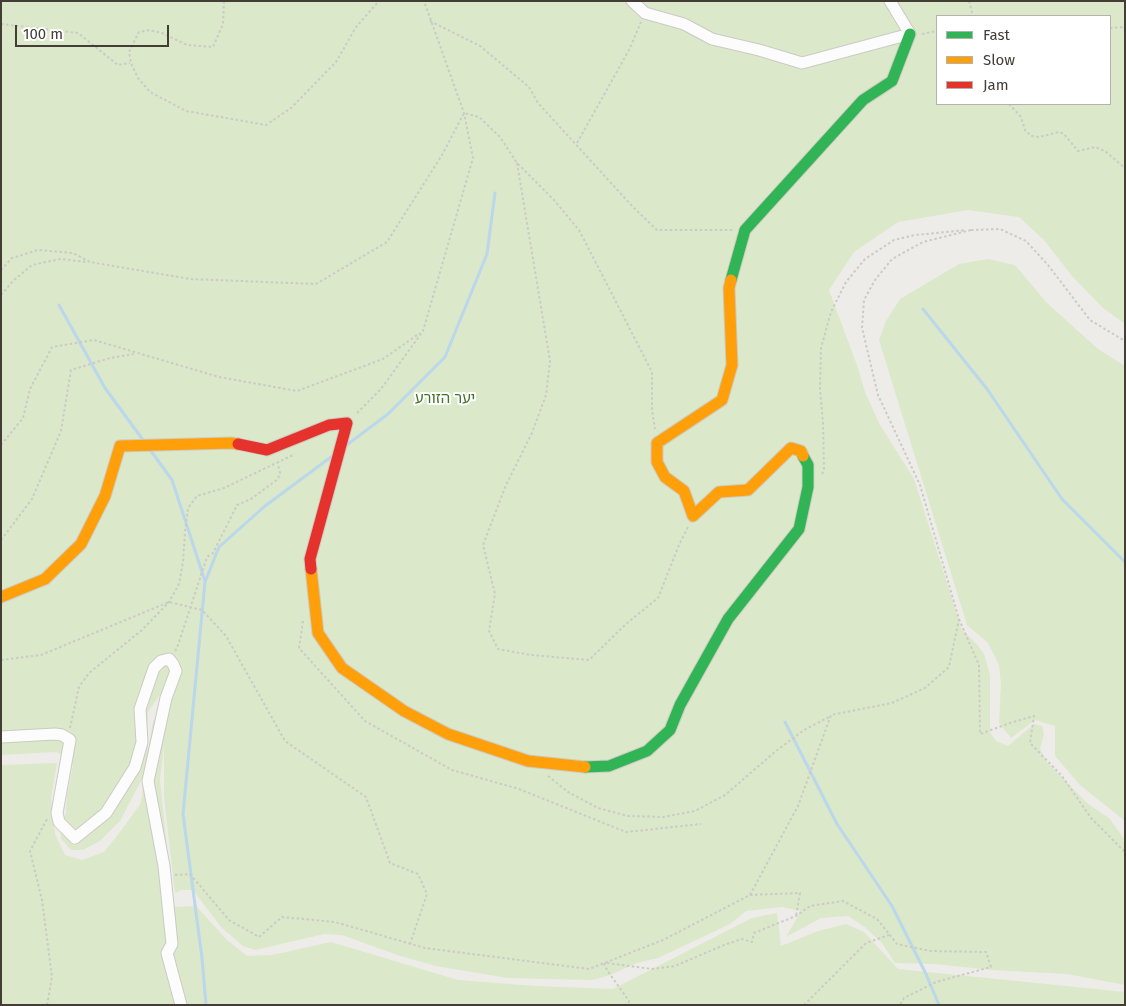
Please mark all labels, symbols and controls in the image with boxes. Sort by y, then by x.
scale bar [18,15,171,47]
legend [936,15,1111,105]
text: 100 m [23,25,63,43]
text: Fast [983,26,1010,44]
text: Slow [983,51,1015,69]
text: Jam [983,76,1009,94]
park label: יער הזורע [415,390,475,408]

